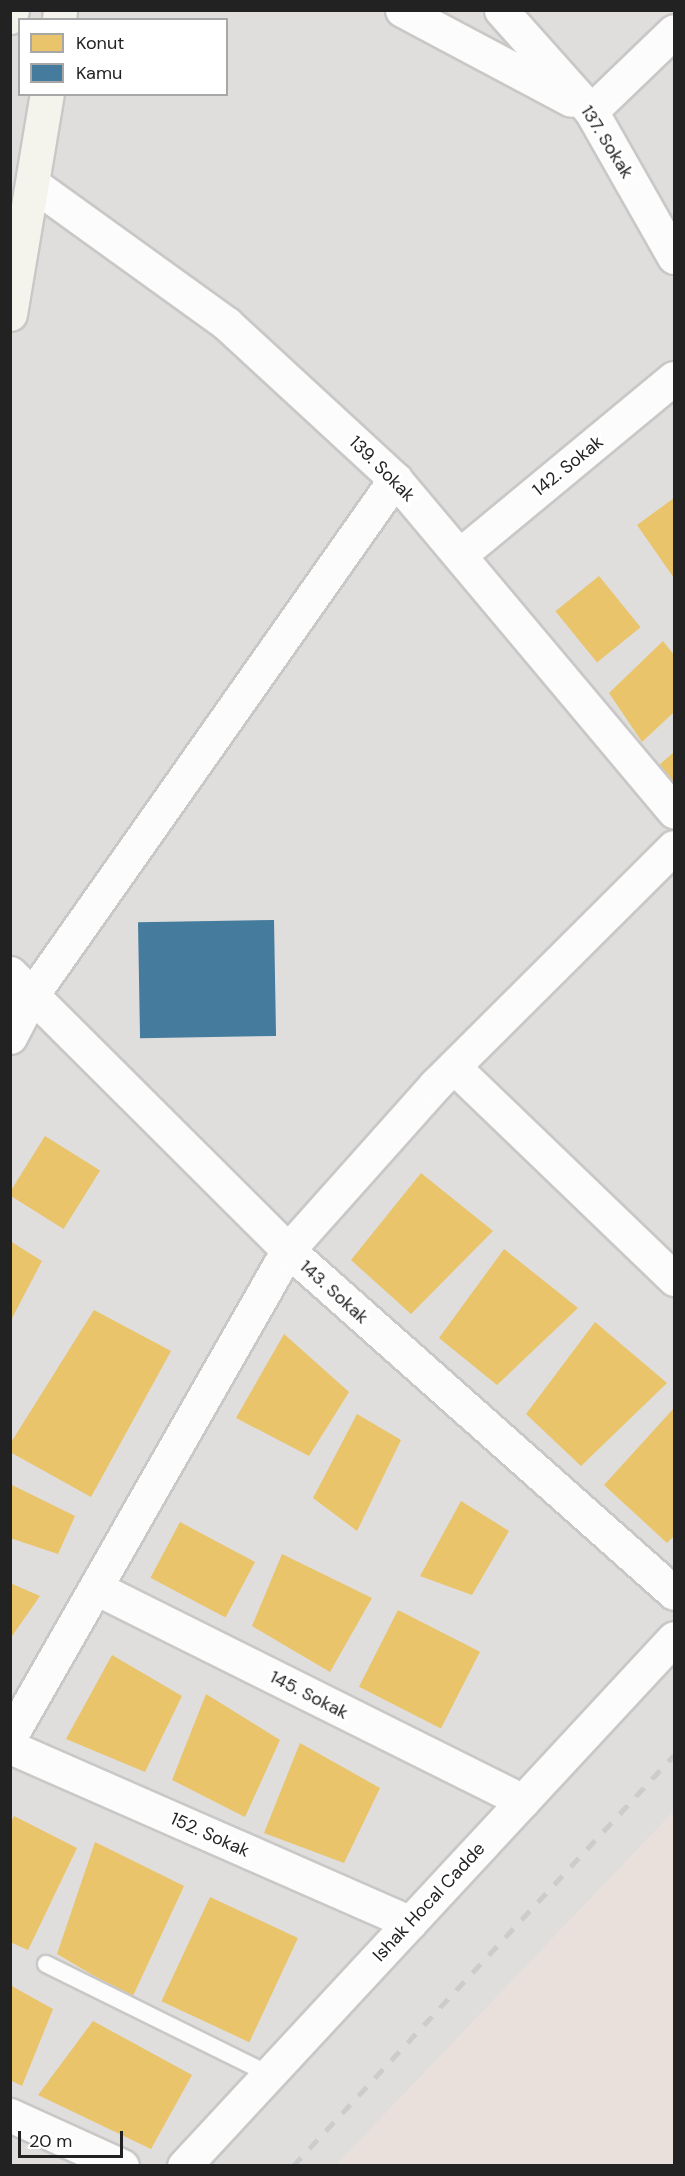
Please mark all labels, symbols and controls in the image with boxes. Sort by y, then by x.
legend [18,18,228,96]
text: Konut [76,31,124,55]
text: Kamu [76,61,122,85]
street label: 137. Sokak [576,102,638,182]
street label: 142. Sokak [528,431,608,501]
street label: 139. Sokak [345,432,419,506]
street label: 143. Sokak [295,1256,373,1328]
street label: 145. Sokak [266,1666,352,1724]
street label: 152. Sokak [167,1808,253,1862]
street label: Ishak Hocal Cadde [368,1838,490,1966]
scale bar [21,2119,126,2157]
text: 20 m [29,2129,72,2153]

